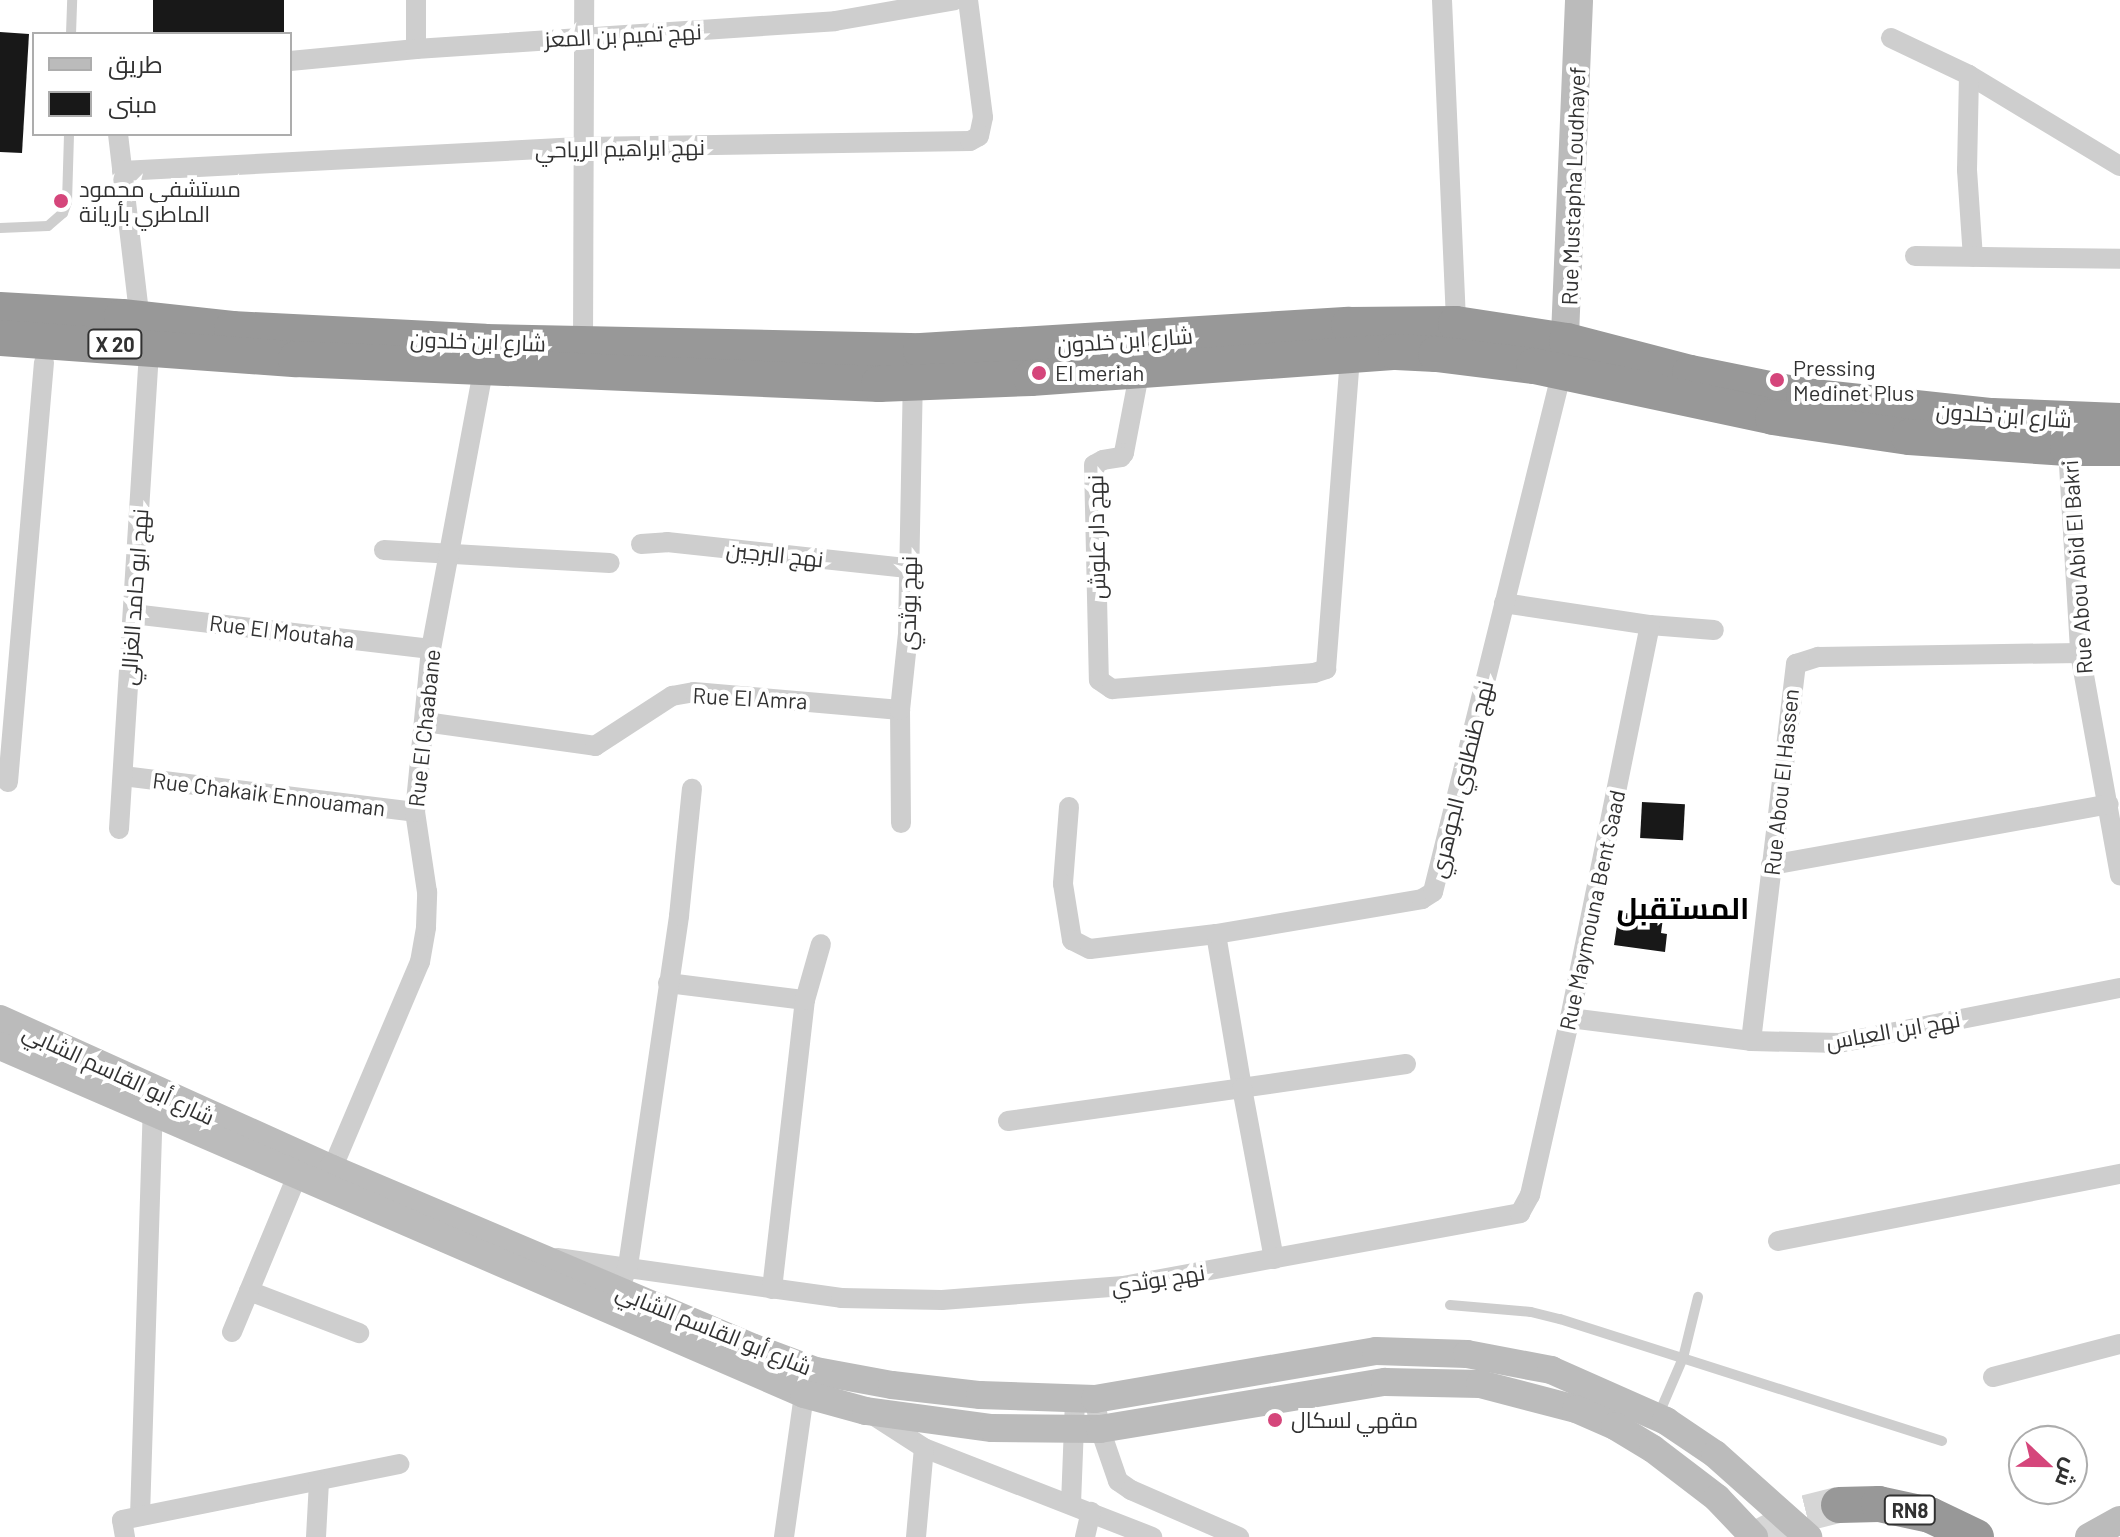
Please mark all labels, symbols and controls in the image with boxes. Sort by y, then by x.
street label: نهج تميم بن المعز [544,18,702,52]
legend [32,32,292,136]
text: طريق [108,49,163,78]
street label: Rue Mustapha Loudhayef [1556,66,1590,306]
text: مبنى [108,89,157,118]
street label: نهج ابراهيم الرياحي [535,133,705,163]
place label: مستشفى محمود الماطري بأريانة [79,175,241,226]
marker: مستشفى محمود الماطري بأريانة [50,190,72,212]
street label: شارع ابن خلدون [1056,322,1194,358]
street label: شارع ابن خلدون [410,325,546,357]
road number: X 20 [87,328,143,360]
place label: Pressing Medinet Plus [1793,354,1914,406]
place label: El meriah [1055,360,1144,386]
marker: El meriah [1030,364,1048,382]
marker: Pressing Medinet Plus [1768,371,1786,389]
street label: شارع ابن خلدون [1935,397,2073,433]
street label: Rue Abou Abid El Bakri [2056,459,2098,675]
street label: نهج دار علوش [1082,475,1110,599]
street label: نهج ابو حامد الغزالي [115,508,153,686]
street label: نهج البرجين [725,536,825,572]
street label: نهج بوثدي [894,555,922,651]
street label: Rue El Moutaha [208,609,356,653]
street label: Rue El Chaabane [403,648,445,808]
street label: نهج طنطاوي الجوهري [1424,678,1498,880]
street label: Rue El Amra [692,682,808,714]
street label: Rue Abou El Hassen [1758,687,1804,877]
street label: Rue Chakaik Ennouaman [151,767,387,821]
street label: Rue Maymouna Bent Saad [1554,788,1630,1032]
district label: المستقبل [1617,889,1749,925]
street label: نهج ابن العباس [1824,1005,1962,1055]
street label: شارع أبو القاسم الشابي [19,1018,219,1130]
street label: نهج بوثدي [1109,1259,1207,1299]
street label: شارع أبو القاسم الشابي [613,1278,815,1380]
place label: مقهي لسكال [1291,1407,1418,1433]
marker: مقهي لسكال [1266,1411,1284,1429]
north arrow [2008,1425,2088,1505]
text: ش [2051,1455,2086,1491]
road number: RN8 [1882,1494,1938,1526]

